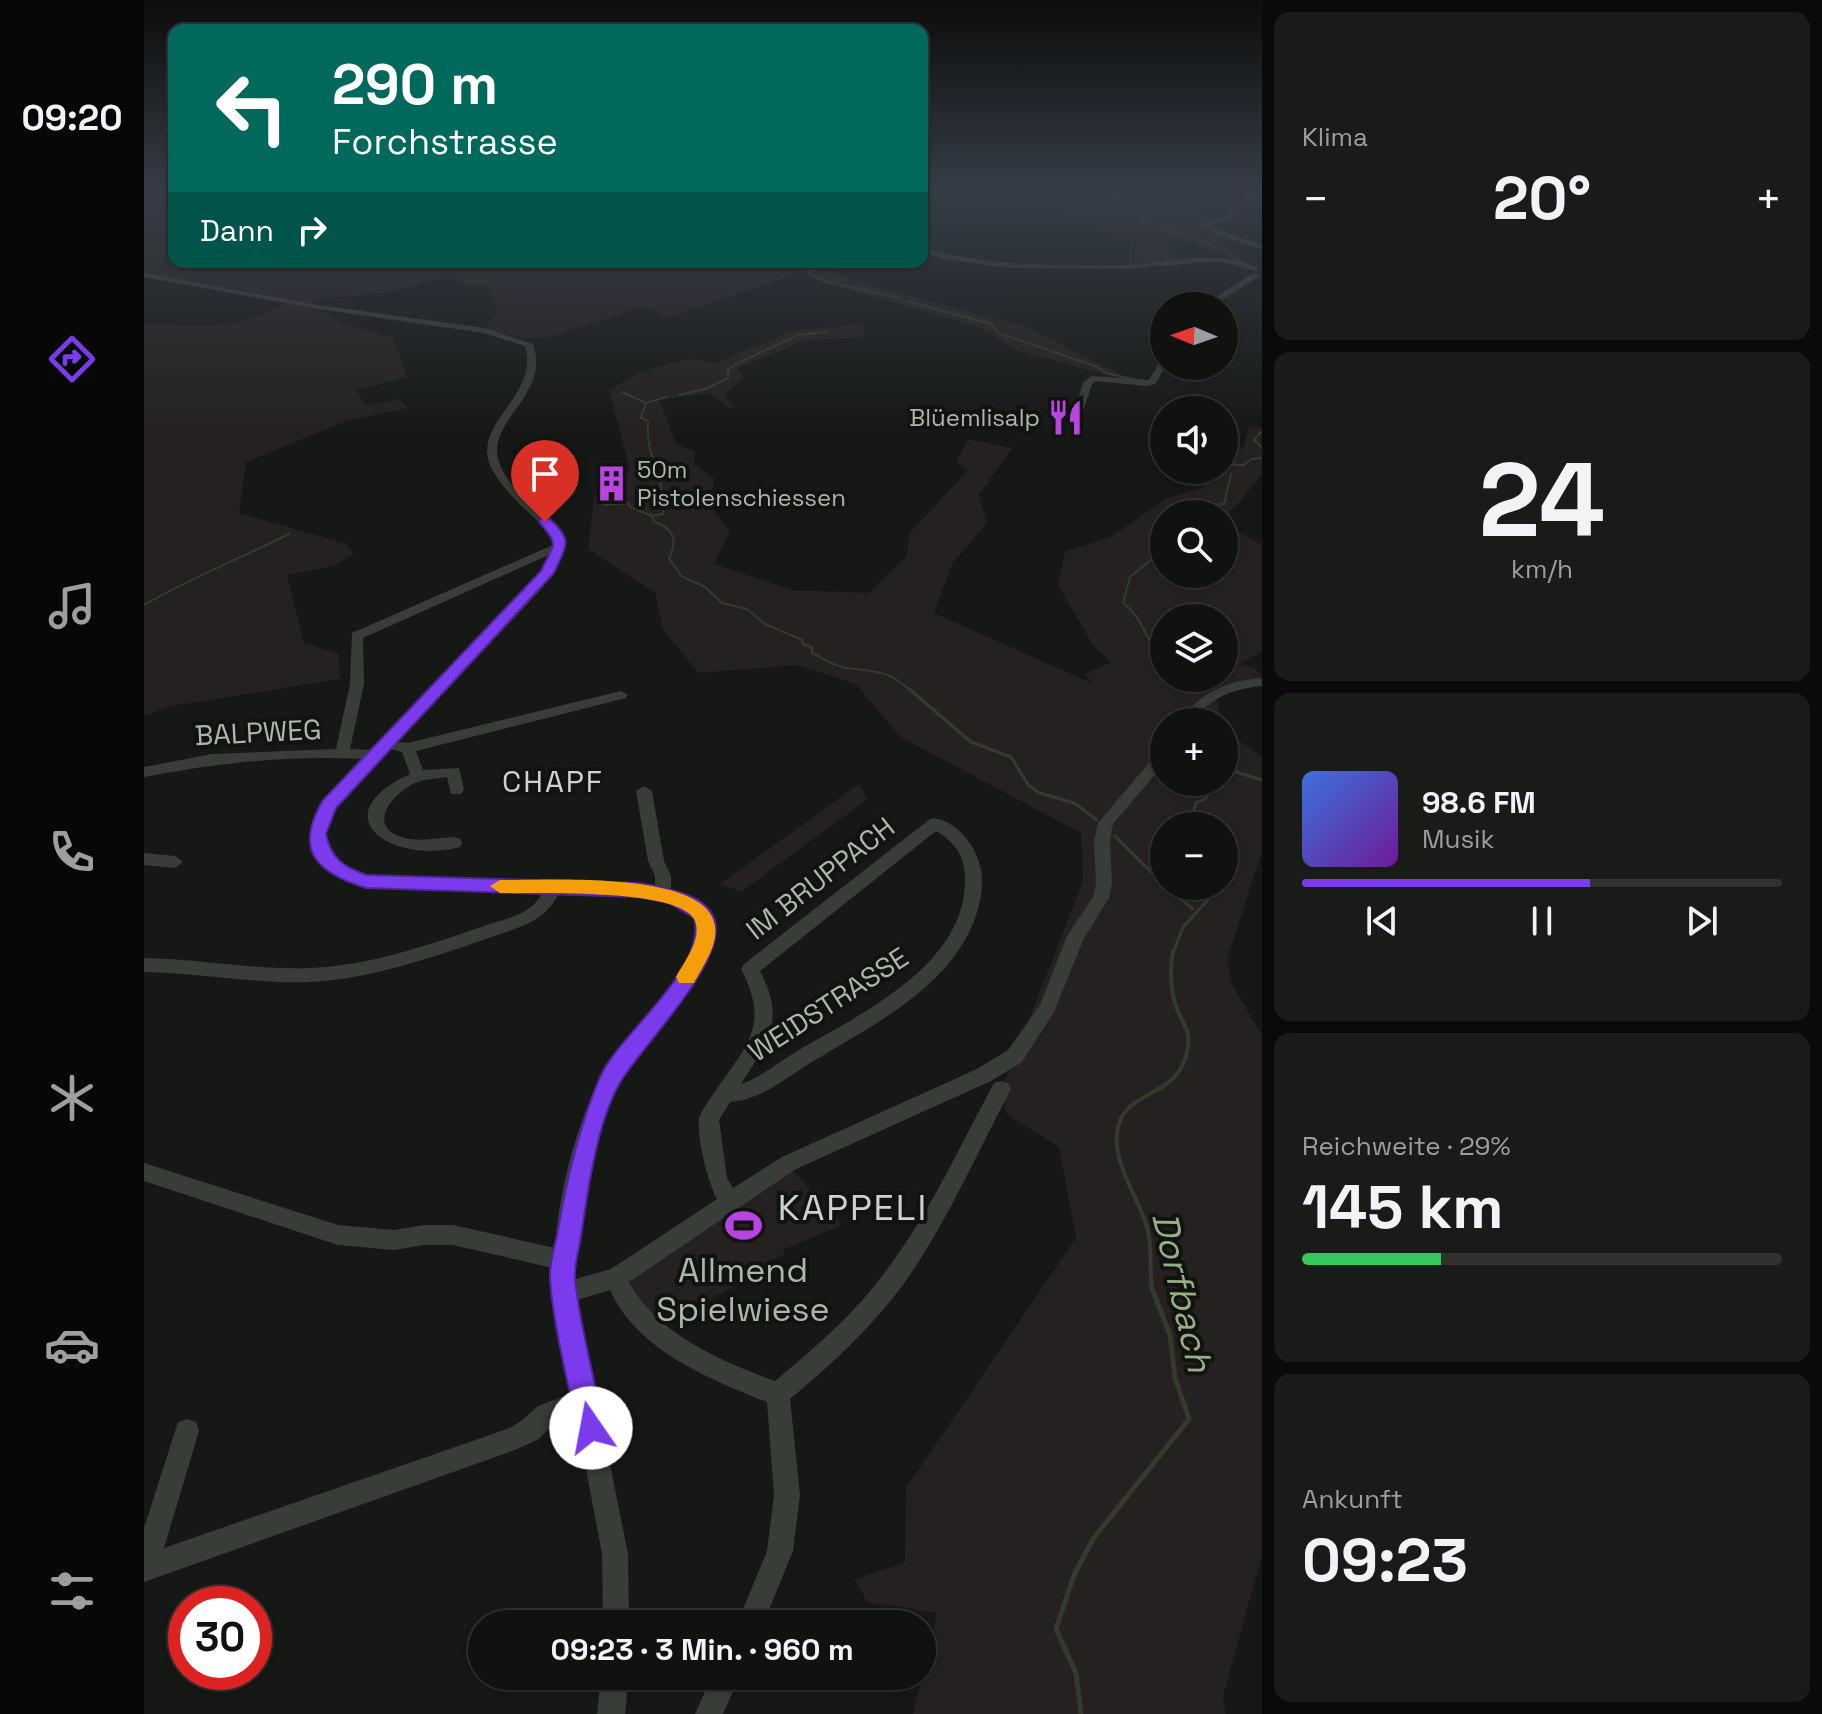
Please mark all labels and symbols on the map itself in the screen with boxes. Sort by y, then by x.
north arrow [1150,292,1238,380]
restaurant icon: Blüemlisalp [1047,398,1085,436]
place label: Blüemlisalp [909,402,1040,433]
pin [511,440,579,522]
place label: 50m Pistolenschiessen [637,454,846,513]
building icon: 50m Pistolenschiessen [592,464,630,502]
street label: BALPWEG [194,711,322,753]
district label: CHAPF [502,762,604,801]
street label: IM BRUPPACH [738,809,902,947]
street label: WEIDSTRASSE [741,939,915,1069]
district label: KAPPELI [778,1185,928,1231]
sports icon: Allmend Spielwiese [724,1207,762,1245]
water label: Dorfbach [1141,1208,1223,1377]
place label: Allmend Spielwiese [656,1249,830,1331]
position arrow [549,1386,633,1470]
speed limit sign: 30 [168,1586,272,1690]

